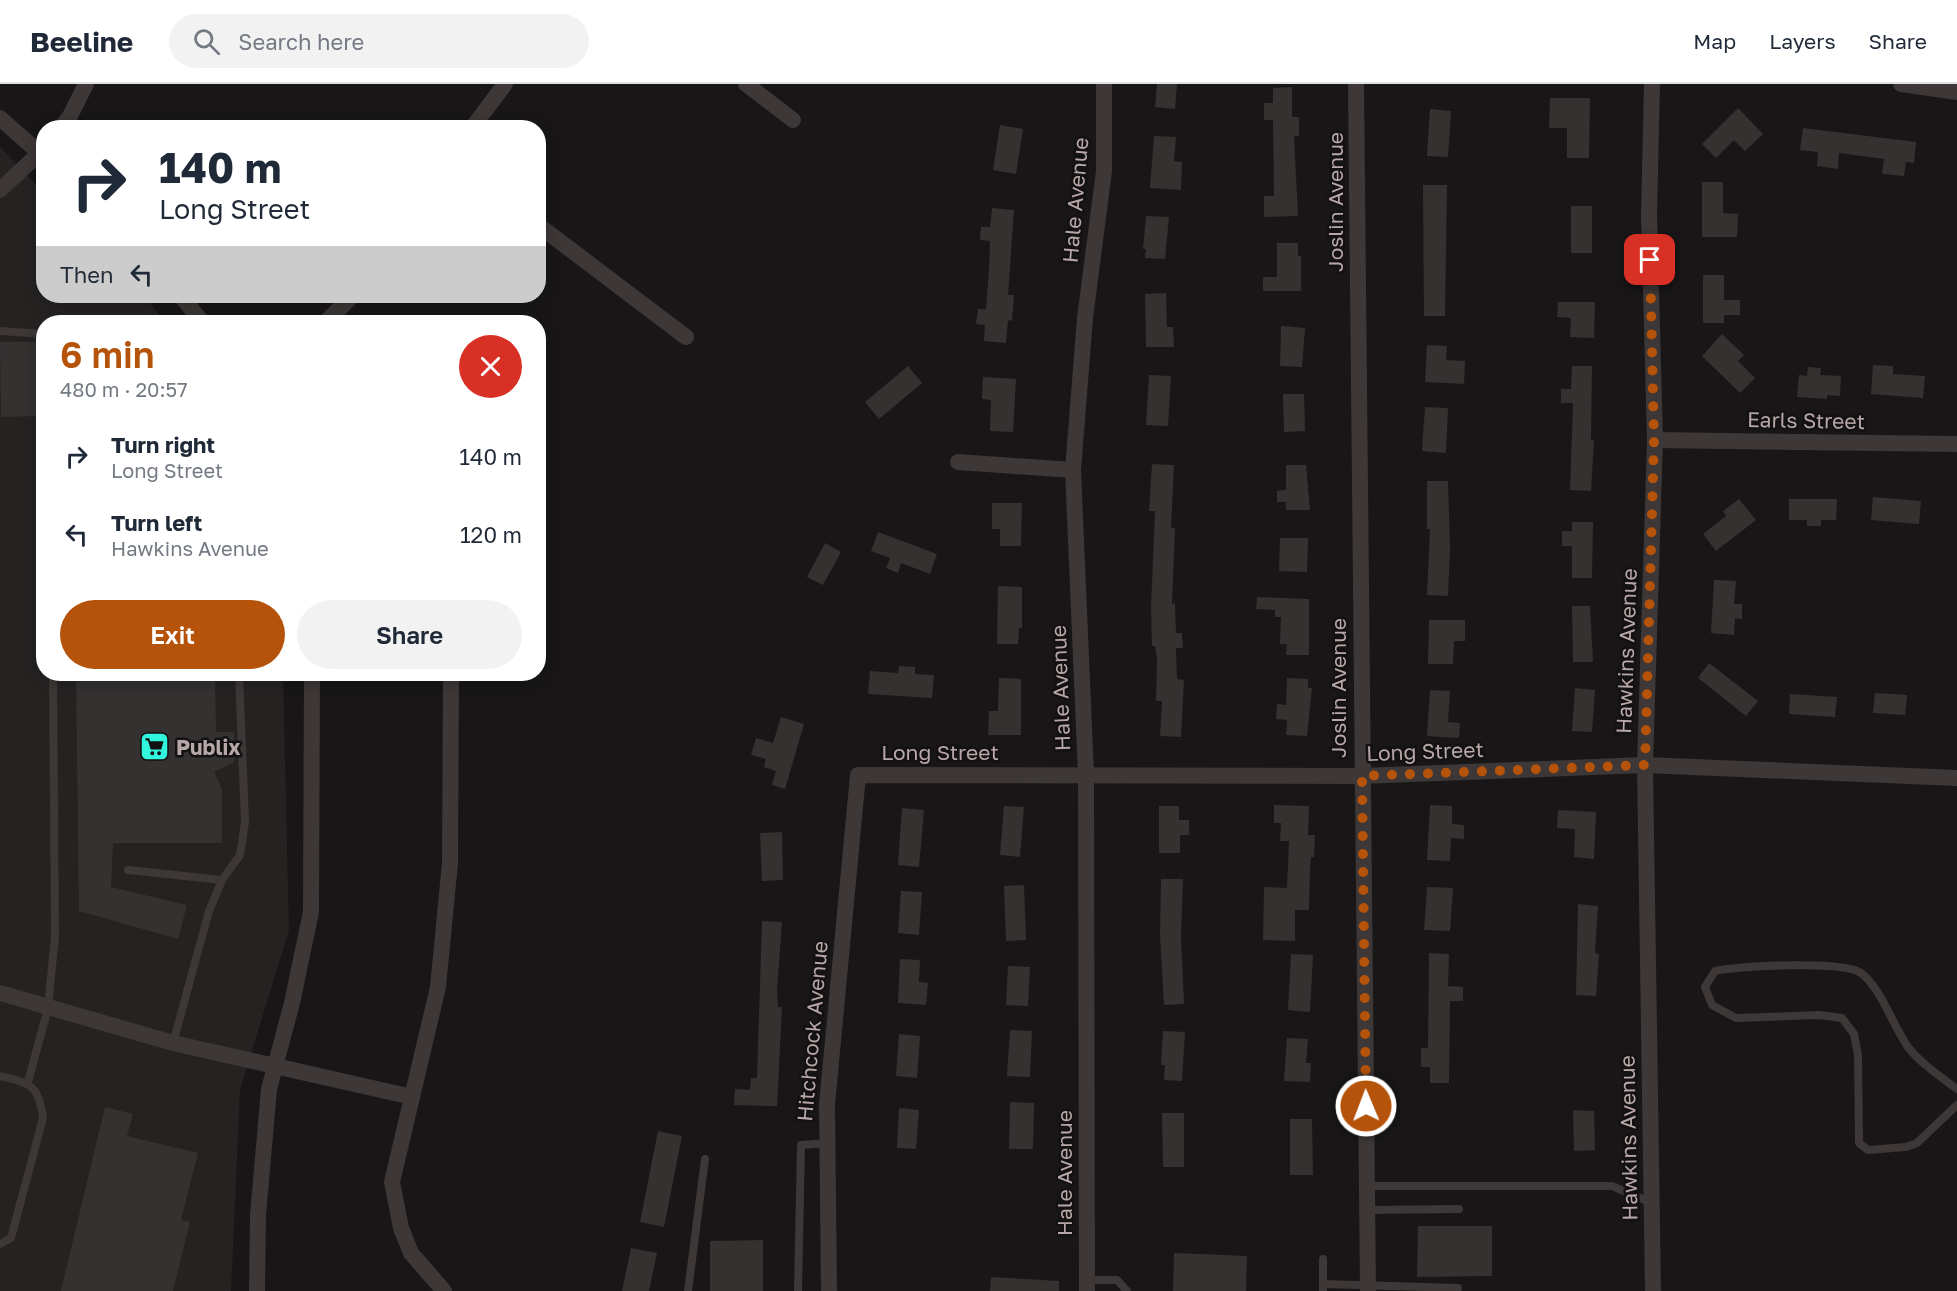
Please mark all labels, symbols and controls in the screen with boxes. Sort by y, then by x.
search box [169,14,589,68]
text: Beeline [30,25,133,58]
icon: search [190,25,223,58]
text: Search here [238,28,364,55]
text: Map [1693,28,1736,54]
text: Layers [1769,28,1836,54]
text: Share [1869,28,1927,54]
street label: Joslin Avenue [1322,132,1348,272]
street label: Hale Avenue [1057,136,1093,264]
text: 140 m [159,142,281,192]
icon: right [60,144,138,222]
text: Long Street [159,193,310,225]
pin [1624,234,1675,285]
icon: arrive [1633,243,1666,276]
icon: left [125,258,158,291]
text: Then [60,261,113,288]
text: 6 min [60,333,155,376]
button: close [459,335,522,398]
text: 480 m · 20:57 [60,377,188,401]
street label: Earls Street [1747,406,1865,434]
text: Turn right [111,431,215,458]
icon: right [60,440,93,473]
text: 140 m [459,443,522,470]
text: Long Street [111,458,223,482]
text: Turn left [111,509,202,536]
icon: left [60,518,93,551]
text: 120 m [460,521,522,548]
text: Hawkins Avenue [111,536,269,560]
street label: Hawkins Avenue [1610,568,1642,734]
button: Exit [60,600,285,669]
button: Share [297,600,522,669]
street label: Joslin Avenue [1325,618,1351,758]
street label: Hale Avenue [1045,625,1075,751]
supermarket icon: Publix [139,731,171,763]
place label: Publix [176,734,240,760]
street label: Long Street [1366,736,1484,766]
street label: Long Street [881,739,999,765]
street label: Hitchcock Avenue [791,940,833,1122]
street label: Hawkins Avenue [1614,1055,1642,1221]
position arrow [1334,1074,1398,1138]
street label: Hale Avenue [1051,1110,1077,1236]

